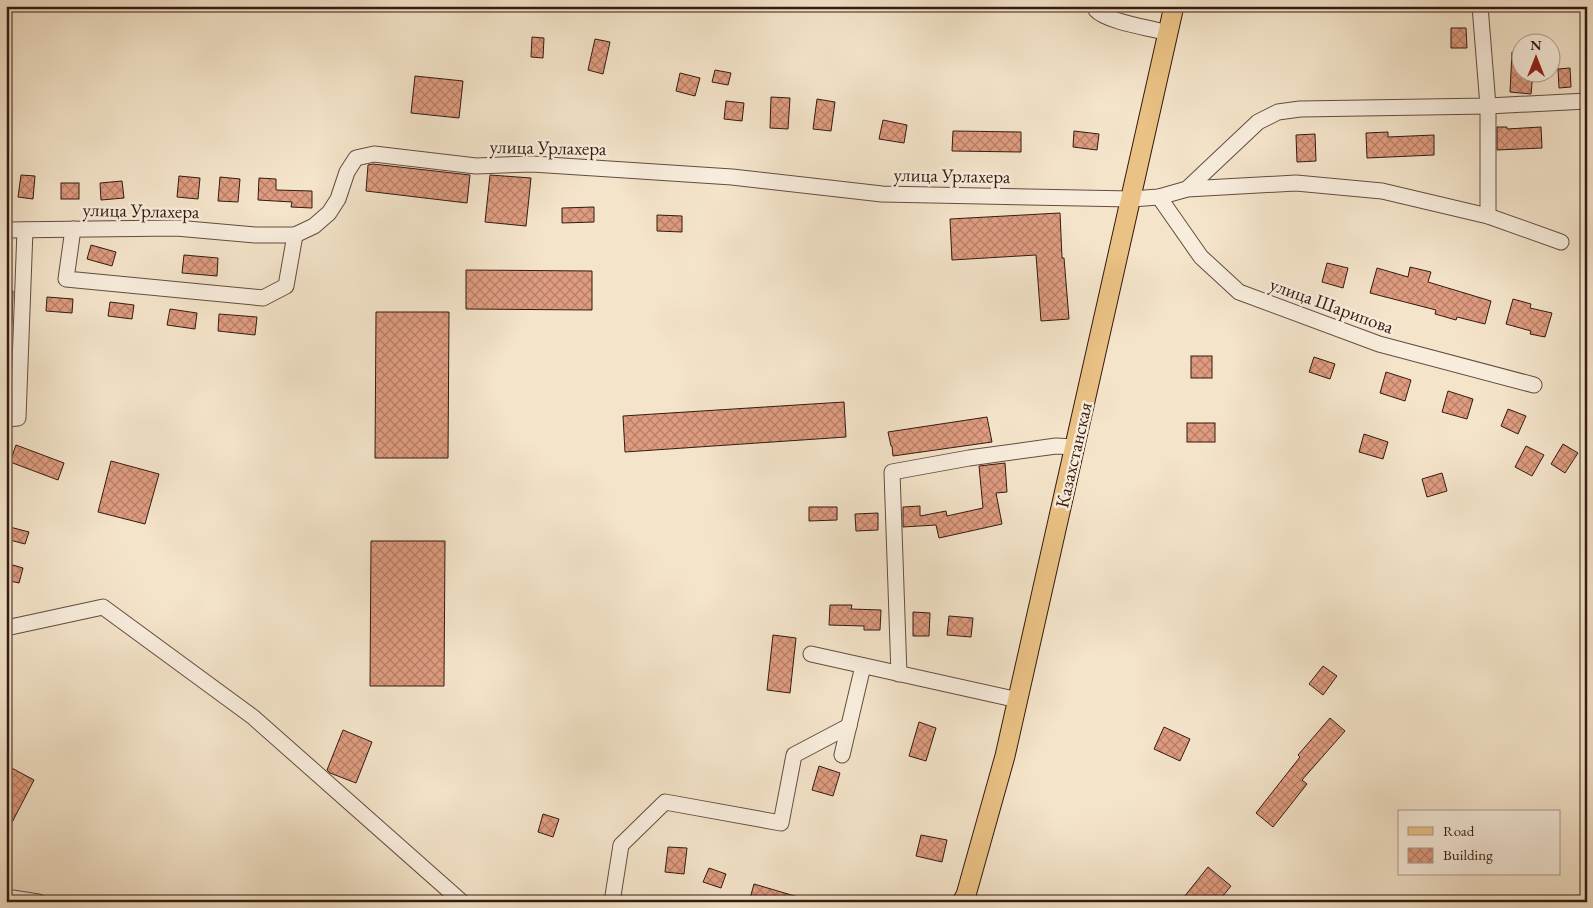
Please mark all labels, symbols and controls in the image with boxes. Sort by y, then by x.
north arrow [1510,32,1560,82]
text: N [1530,36,1542,54]
street label: улица Урлахера [489,134,607,161]
street label: улица Урлахера [893,162,1011,189]
street label: улица Урлахера [82,197,200,224]
street label: улица Шарипова [1267,272,1398,340]
street label: Казахстанская [1049,399,1098,510]
legend [1398,810,1560,876]
text: Road [1443,821,1475,840]
text: Building [1443,845,1493,864]

